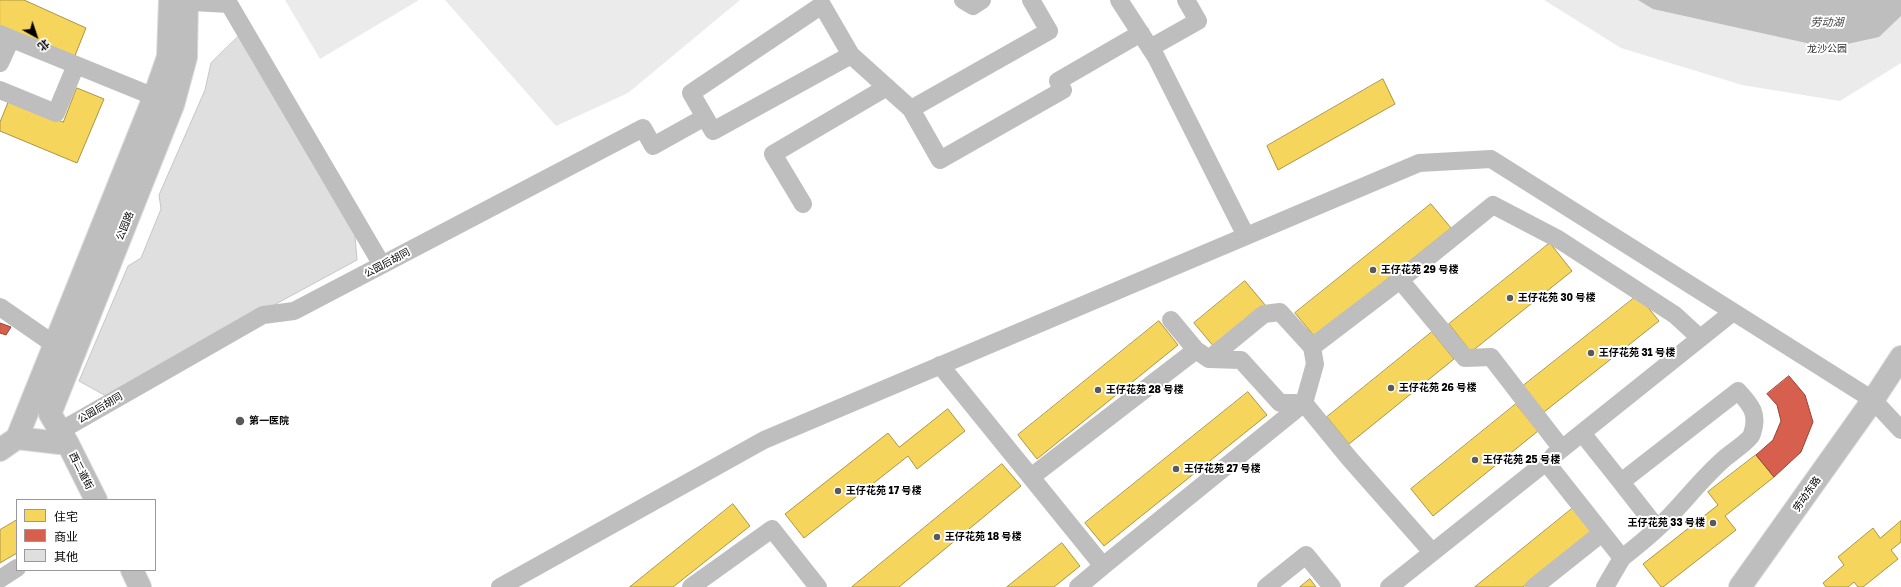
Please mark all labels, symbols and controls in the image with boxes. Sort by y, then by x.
north arrow [16,16,56,56]
water label: 劳动湖 [1811,16,1843,30]
text: 北 [36,37,52,54]
park label: 龙沙公园 [1807,43,1847,55]
street label: 公园路 [114,210,136,242]
street label: 公园后胡同 [362,246,412,280]
place label: 王仔花苑 29 号楼 [1381,264,1458,276]
marker: 王仔花苑 29 号楼 [1368,265,1378,275]
place label: 王仔花苑 30 号楼 [1518,292,1596,304]
marker: 王仔花苑 30 号楼 [1505,293,1515,303]
place label: 王仔花苑 31 号楼 [1599,347,1675,359]
marker: 王仔花苑 31 号楼 [1586,348,1596,358]
place label: 王仔花苑 26 号楼 [1399,382,1476,394]
marker: 王仔花苑 26 号楼 [1386,383,1396,393]
place label: 王仔花苑 28 号楼 [1106,384,1183,396]
marker: 王仔花苑 28 号楼 [1093,385,1103,395]
street label: 公园后胡同 [75,390,125,426]
marker: 第一医院 [234,415,246,427]
place label: 第一医院 [249,415,289,427]
street label: 西二道街 [67,450,95,492]
place label: 王仔花苑 25 号楼 [1483,454,1560,466]
marker: 王仔花苑 25 号楼 [1470,455,1480,465]
place label: 王仔花苑 27 号楼 [1184,463,1261,475]
marker: 王仔花苑 27 号楼 [1171,464,1181,474]
street label: 劳动东路 [1791,474,1823,514]
place label: 王仔花苑 17 号楼 [846,485,922,497]
marker: 王仔花苑 17 号楼 [833,486,843,496]
legend [16,499,156,571]
text: 住宅 [54,509,78,524]
place label: 王仔花苑 33 号楼 [1628,517,1705,529]
marker: 王仔花苑 33 号楼 [1708,518,1718,528]
text: 商业 [54,529,78,544]
place label: 王仔花苑 18 号楼 [945,531,1022,543]
marker: 王仔花苑 18 号楼 [932,532,942,542]
text: 其他 [54,549,78,564]

